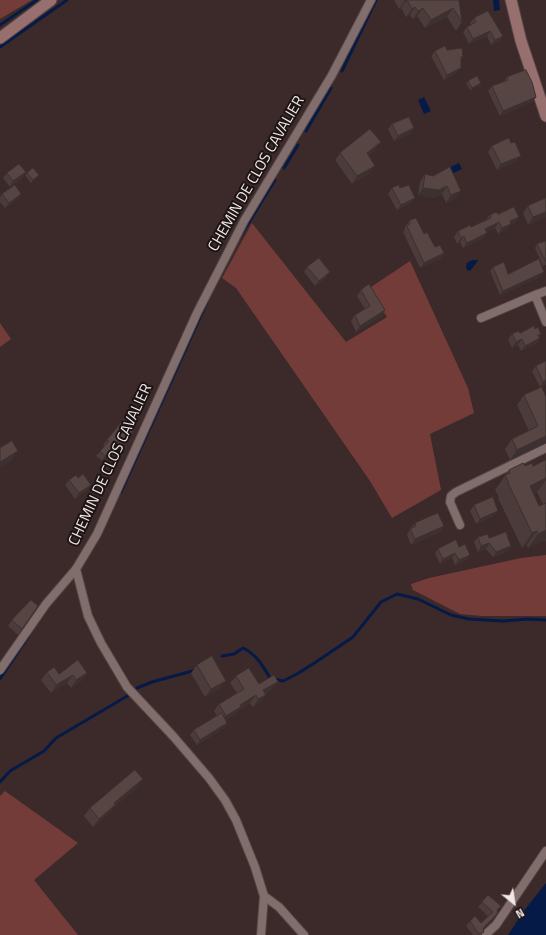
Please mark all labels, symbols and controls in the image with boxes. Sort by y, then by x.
street label: CHEMIN DE CLOS CAVALIER [205,93,309,255]
street label: CHEMIN DE CLOS CAVALIER [66,381,156,549]
north arrow [494,883,534,923]
text: N [513,905,527,922]

